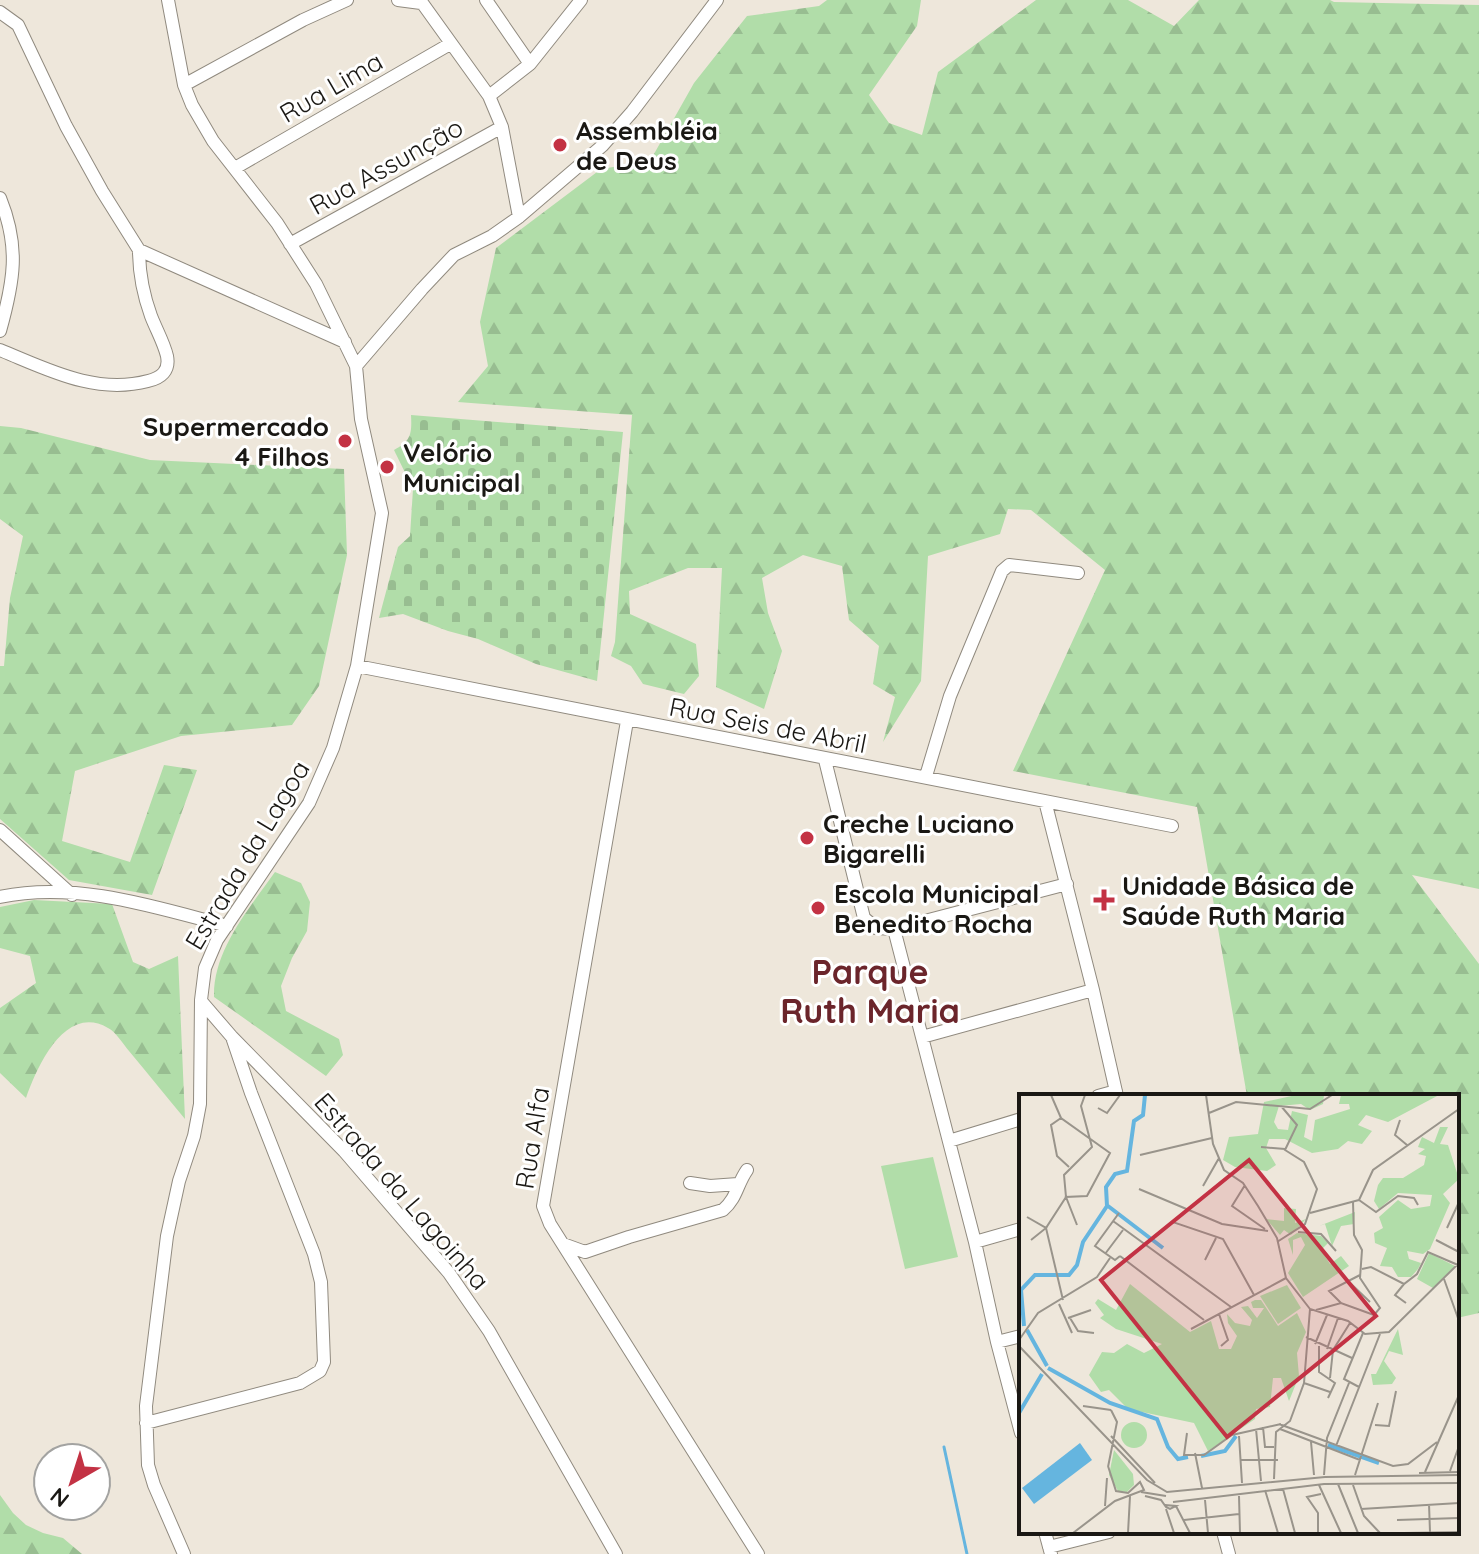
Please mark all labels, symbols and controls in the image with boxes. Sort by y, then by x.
street label: Rua Lima [274,44,388,130]
street label: Rua Assunção [303,110,469,222]
place label: Assembléia de Deus [576,114,718,177]
marker: Assembléia de Deus [551,136,569,154]
place label: Supermercado 4 Filhos [143,410,329,473]
marker: Supermercado 4 Filhos [336,432,354,450]
place label: Velório Municipal [403,436,521,499]
marker: Velório Municipal [378,458,396,476]
street label: Rua Seis de Abril [666,690,870,760]
street label: Estrada da Lagoa [177,754,317,956]
place label: Creche Luciano Bigarelli [823,807,1014,870]
marker: Creche Luciano Bigarelli [798,829,816,847]
place label: Unidade Básica de Saúde Ruth Maria [1122,869,1354,932]
place label: Escola Municipal Benedito Rocha [834,877,1039,940]
marker: Unidade Básica de Saúde Ruth Maria [1093,889,1115,911]
marker: Escola Municipal Benedito Rocha [809,899,827,917]
district label: Parque Ruth Maria [780,950,960,1032]
street label: Rua Alfa [508,1085,556,1191]
street label: Estrada da Lagoinha [307,1086,497,1296]
inset map [1019,1094,1459,1534]
north arrow [32,1442,112,1522]
text: N [44,1482,75,1514]

